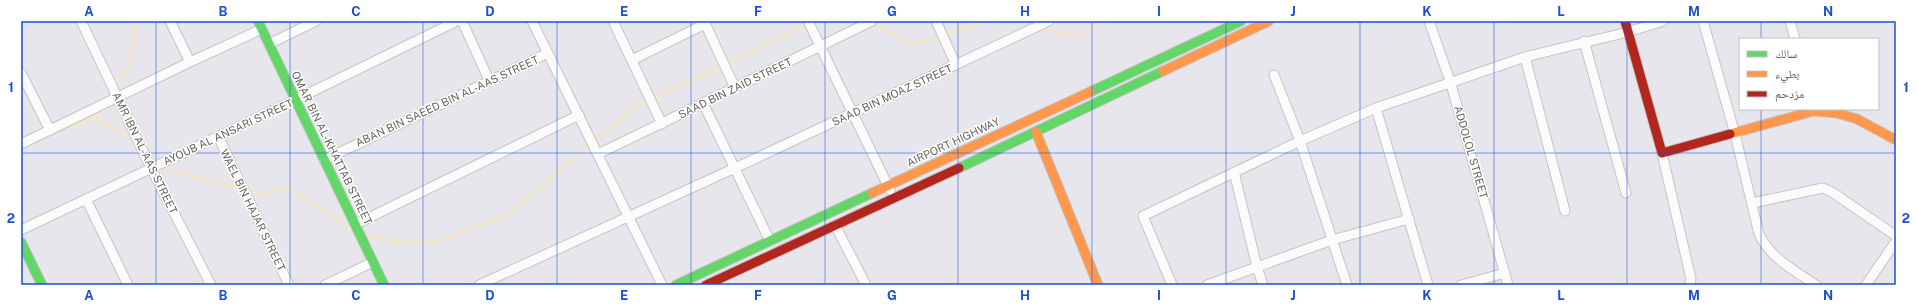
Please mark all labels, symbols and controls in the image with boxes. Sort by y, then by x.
text: A [84,4,94,19]
text: B [219,4,228,19]
text: C [351,4,361,19]
text: D [485,4,495,19]
text: E [620,4,628,19]
text: F [754,4,762,19]
text: G [887,4,897,19]
text: H [1020,4,1030,19]
text: I [1157,4,1161,19]
text: J [1290,4,1296,19]
text: K [1422,4,1432,19]
text: L [1557,4,1565,19]
text: M [1688,4,1700,19]
text: N [1823,4,1833,19]
legend [1739,38,1879,110]
text: سالك [1775,47,1797,61]
street label: ABAN BIN SAEED BIN AL-AAS STREET [354,53,541,149]
street label: SAAD BIN ZAID STREET [676,55,794,121]
street label: SAAD BIN MOAZ STREET [830,62,954,128]
text: بطيء [1775,67,1799,84]
street label: OMAR BIN AL-KHATTAB STREET [289,69,375,227]
text: 1 [8,80,14,95]
text: 1 [1903,80,1909,95]
text: مزدحم [1775,87,1804,102]
street label: AMR IBN AL-AAS STREET [110,90,180,216]
street label: AYOUB AL ANSARI STREET [161,96,295,167]
street label: ADDOLOL STREET [1452,104,1490,200]
street label: AIRPORT HIGHWAY [905,115,1002,169]
street label: WAEL BIN HAJAR STREET [218,147,288,273]
text: 2 [7,211,15,226]
text: 2 [1902,211,1910,226]
text: A [84,288,94,303]
text: B [219,288,228,303]
text: C [351,288,361,303]
text: D [485,288,495,303]
text: E [620,288,628,303]
text: F [754,288,762,303]
text: G [887,288,897,303]
text: H [1020,288,1030,303]
text: I [1157,288,1161,303]
text: J [1290,288,1296,303]
text: K [1422,288,1432,303]
text: L [1557,288,1565,303]
text: M [1688,288,1700,303]
text: N [1823,288,1833,303]

